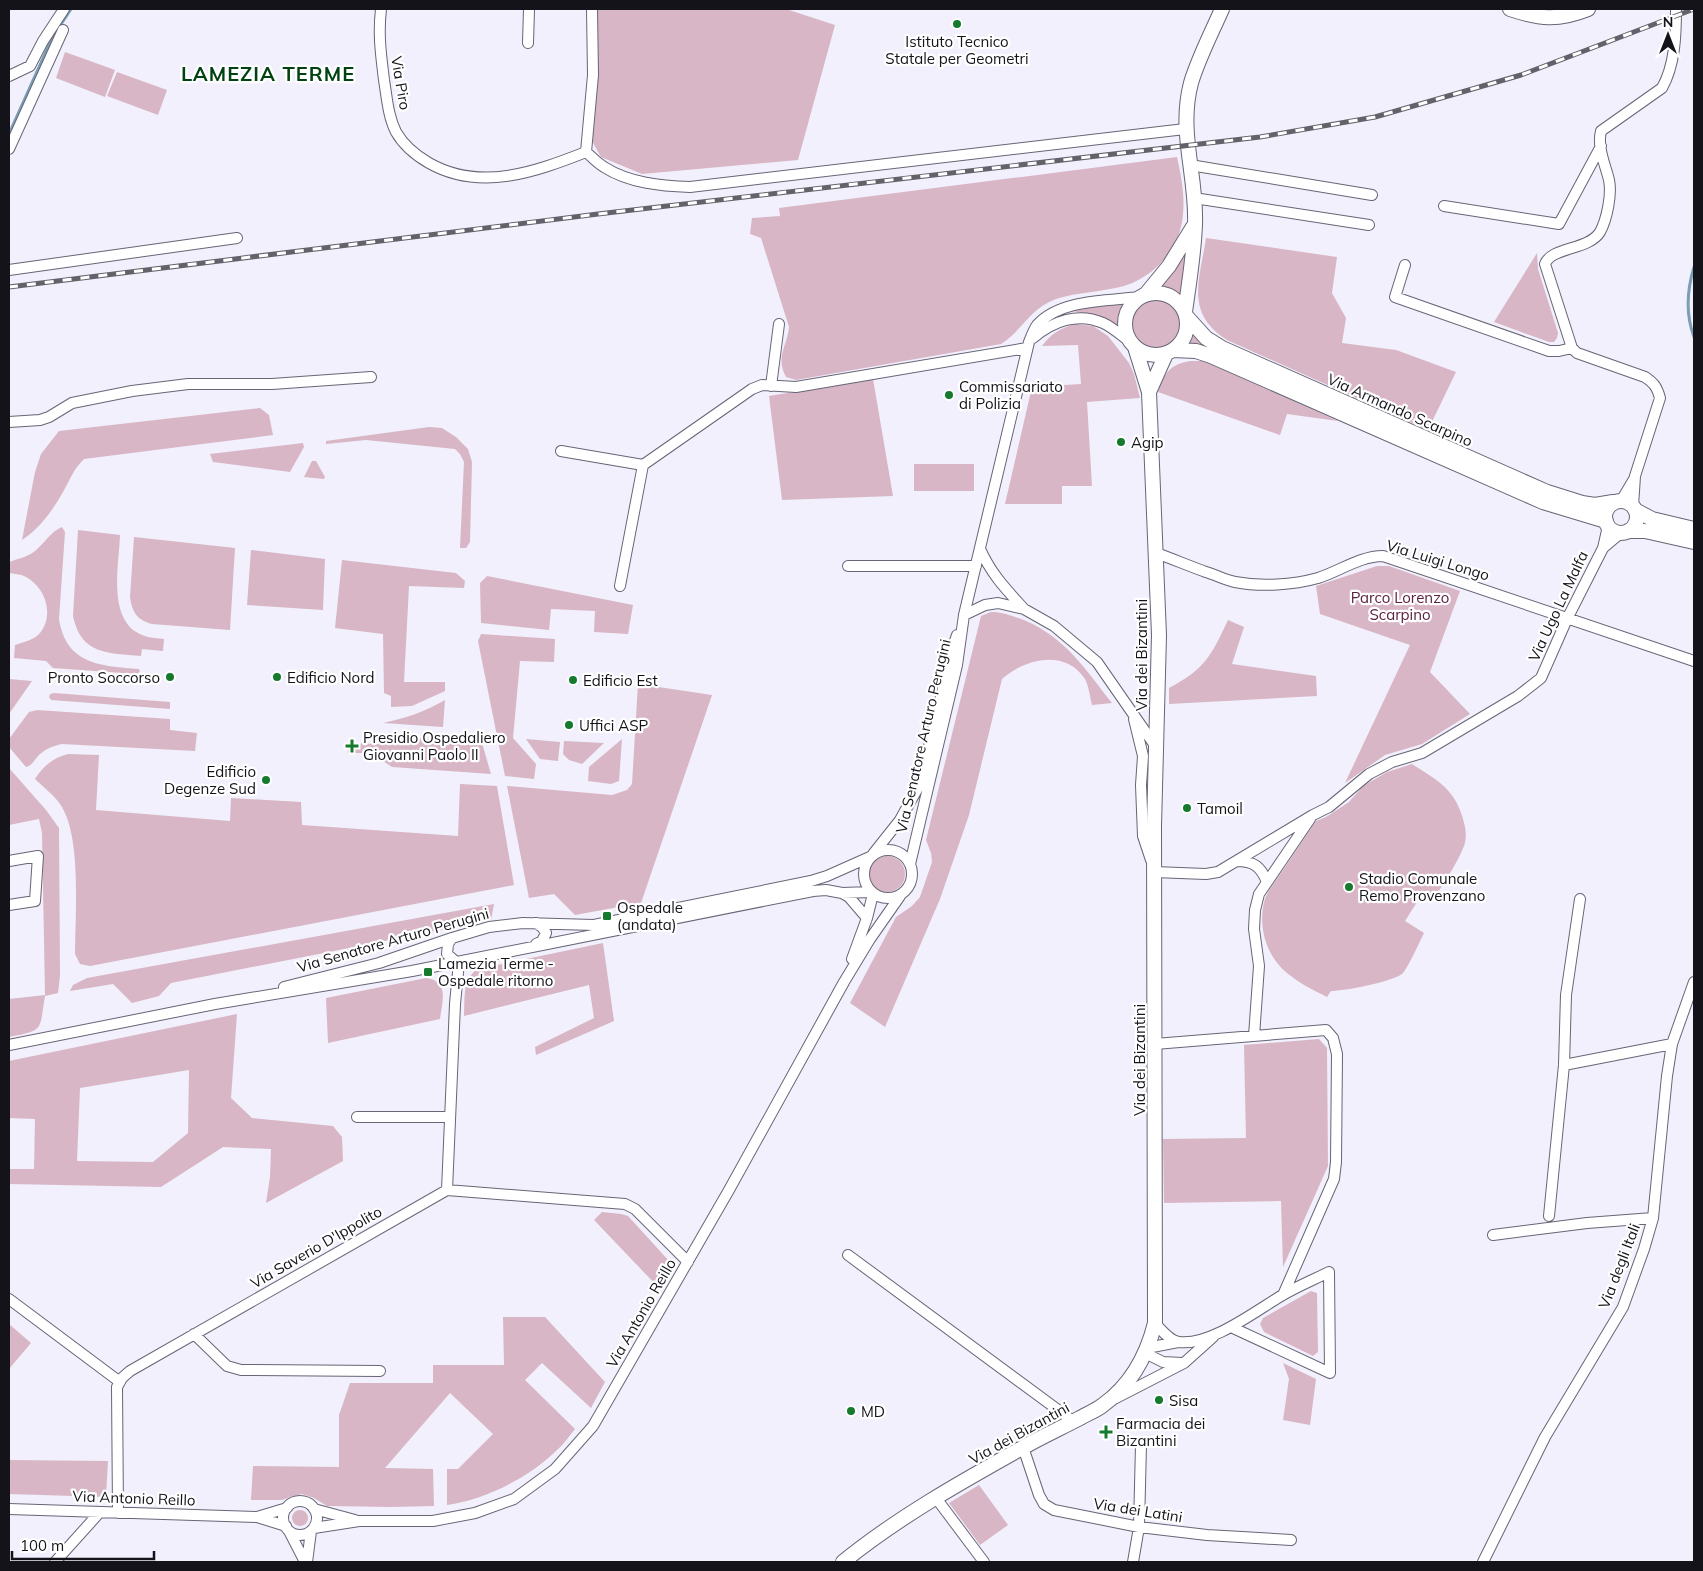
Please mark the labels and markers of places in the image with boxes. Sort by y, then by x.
marker: Istituto Tecnico Statale per Geometri [951,18,963,30]
place label: Istituto Tecnico Statale per Geometri [885,32,1029,68]
place label: Commissariato di Polizia [959,377,1063,413]
marker: Commissariato di Polizia [943,389,955,401]
place label: Agip [1131,433,1164,452]
marker: Agip [1115,436,1127,448]
place label: Pronto Soccorso [48,668,160,687]
place label: Edificio Nord [287,668,375,687]
marker: Pronto Soccorso [164,671,176,683]
marker: Edificio Nord [271,671,283,683]
place label: Edificio Est [583,671,658,690]
marker: Edificio Est [567,674,579,686]
place label: Uffici ASP [579,716,649,735]
marker: Uffici ASP [563,719,575,731]
place label: Presidio Ospedaliero Giovanni Paolo II [363,728,506,764]
marker: Presidio Ospedaliero Giovanni Paolo II [345,739,359,753]
place label: Edificio Degenze Sud [164,762,256,798]
marker: Edificio Degenze Sud [260,774,272,786]
place label: Tamoil [1197,799,1243,818]
marker: Tamoil [1181,802,1193,814]
place label: Stadio Comunale Remo Provenzano [1359,869,1485,905]
marker: Stadio Comunale Remo Provenzano [1343,881,1355,893]
place label: Ospedale (andata) [617,898,683,934]
marker: Ospedale (andata) [601,910,613,922]
place label: Lamezia Terme - Ospedale ritorno [438,954,554,990]
marker: Lamezia Terme - Ospedale ritorno [422,966,434,978]
place label: Sisa [1169,1391,1198,1410]
marker: Sisa [1153,1394,1165,1406]
place label: MD [861,1402,885,1421]
marker: MD [845,1405,857,1417]
place label: Farmacia dei Bizantini [1116,1414,1205,1450]
marker: Farmacia dei Bizantini [1100,1426,1112,1438]

